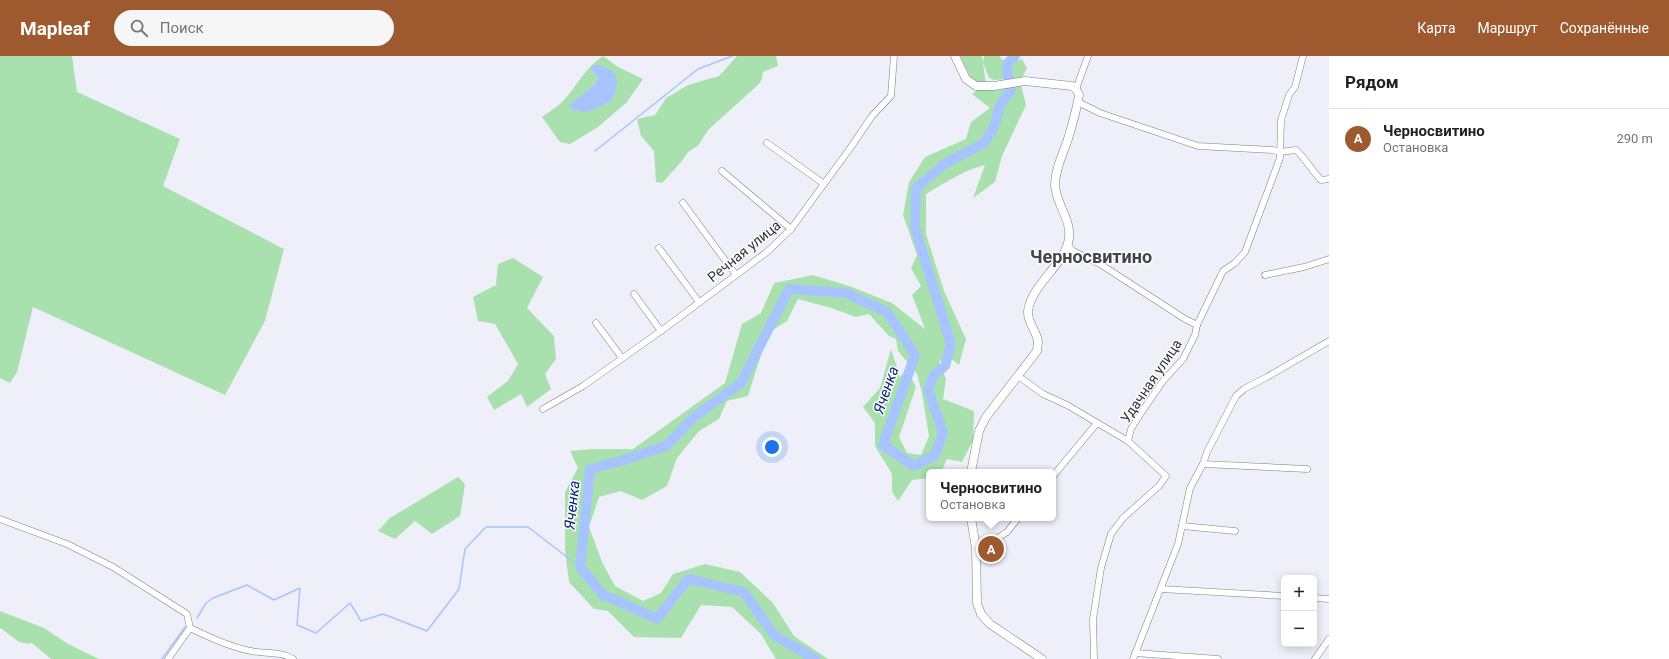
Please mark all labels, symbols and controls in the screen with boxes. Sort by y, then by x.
search box [114,10,394,46]
text: Mapleaf [20,17,90,40]
icon: search [128,17,150,39]
text: Поиск [160,19,204,37]
text: Карта [1417,20,1456,36]
text: Маршрут [1478,20,1538,36]
text: Сохранённые [1560,20,1649,36]
text: Рядом [1345,72,1399,92]
text: Черносвитино [1383,122,1485,140]
text: A [1354,131,1362,146]
text: 290 m [1616,131,1653,146]
text: Остановка [1383,140,1448,155]
street label: Речная улица [704,217,784,285]
district label: Черносвитино [1030,246,1152,267]
street label: Удачная улица [1117,336,1185,426]
water label: Яченка [869,364,903,417]
your location [762,437,782,457]
popup [926,469,1056,521]
text: Черносвитино [940,479,1042,497]
water label: Яченка [560,480,584,531]
text: Остановка [940,497,1006,512]
pin: A [978,534,1004,564]
map controls [1281,575,1317,647]
button: + [1281,575,1317,611]
button: − [1281,611,1317,647]

